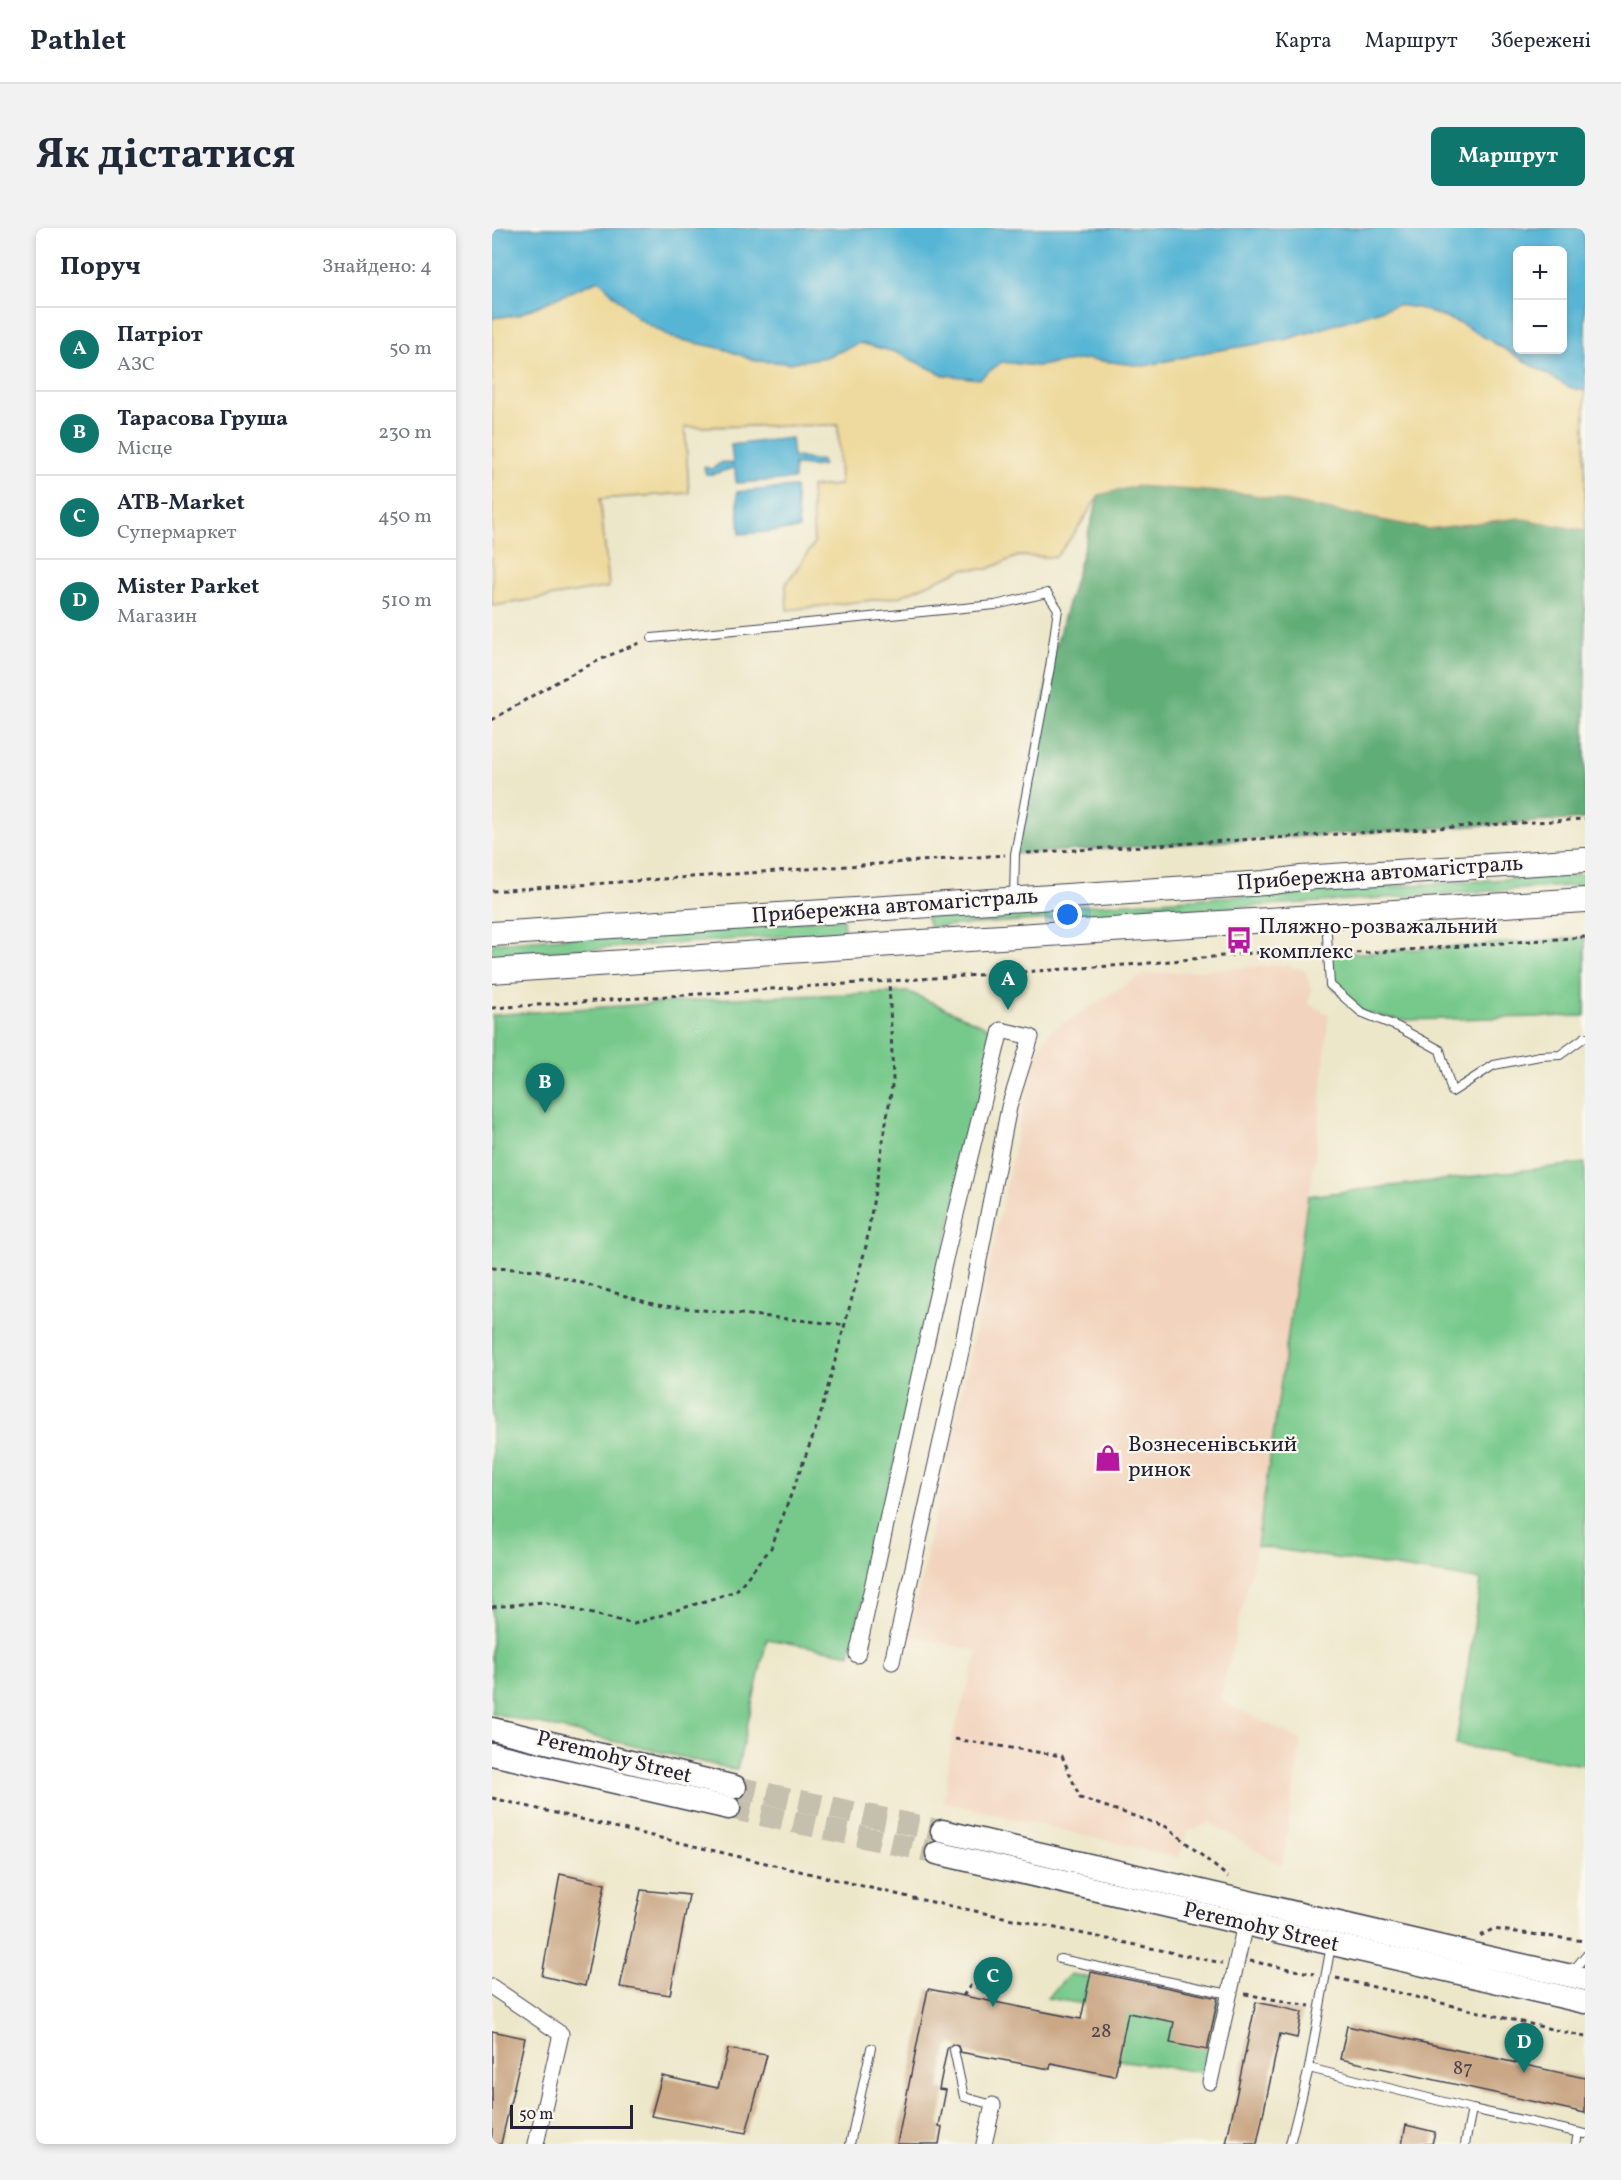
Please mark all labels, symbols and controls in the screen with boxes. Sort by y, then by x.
text: Pathlet [30,22,126,61]
text: Карта [1275,27,1332,56]
text: Маршрут [1365,27,1458,56]
text: Збережені [1491,27,1591,56]
text: Як дістатися [36,127,296,186]
button: Маршрут [1431,127,1585,186]
map controls [1513,246,1567,354]
button: + [1513,246,1567,300]
text: Поруч [60,249,141,285]
text: Знайдено: 4 [322,253,432,281]
button: − [1513,300,1567,354]
text: Патріот [117,320,203,351]
text: A [72,335,87,363]
text: 50 m [389,335,432,363]
text: АЗС [117,351,155,379]
text: Тарасова Груша [117,404,288,435]
text: B [73,419,86,447]
text: 230 m [378,419,432,447]
text: Місце [117,435,172,463]
text: ATB-Market [117,488,245,519]
text: C [73,503,86,531]
text: 450 m [378,503,432,531]
text: Супермаркет [117,519,237,547]
text: Mister Parket [117,572,259,603]
text: D [72,587,87,615]
text: 510 m [381,587,432,615]
text: Магазин [117,603,197,631]
street label: Прибережна автомагістраль [1236,849,1524,899]
street label: Прибережна автомагістраль [751,882,1039,932]
your location [1053,900,1082,929]
place label: Пляжно-розважальний комплекс [1259,912,1498,968]
bus stop icon: Пляжно-розважальний комплекс [1224,925,1254,955]
pin: A [988,960,1028,1010]
pin: B [526,1064,564,1113]
place label: Вознесенівський ринок [1128,1430,1297,1486]
shop icon: Вознесенівський ринок [1093,1443,1123,1473]
street label: Peremohy Street [533,1724,695,1792]
street label: Peremohy Street [1180,1895,1342,1961]
pin: C [974,1958,1012,2007]
house number: 28 [1091,2018,1111,2046]
pin: D [1504,2024,1544,2073]
house number: 87 [1453,2055,1473,2083]
scale bar [510,2102,633,2130]
text: 50 m [519,2104,553,2126]

